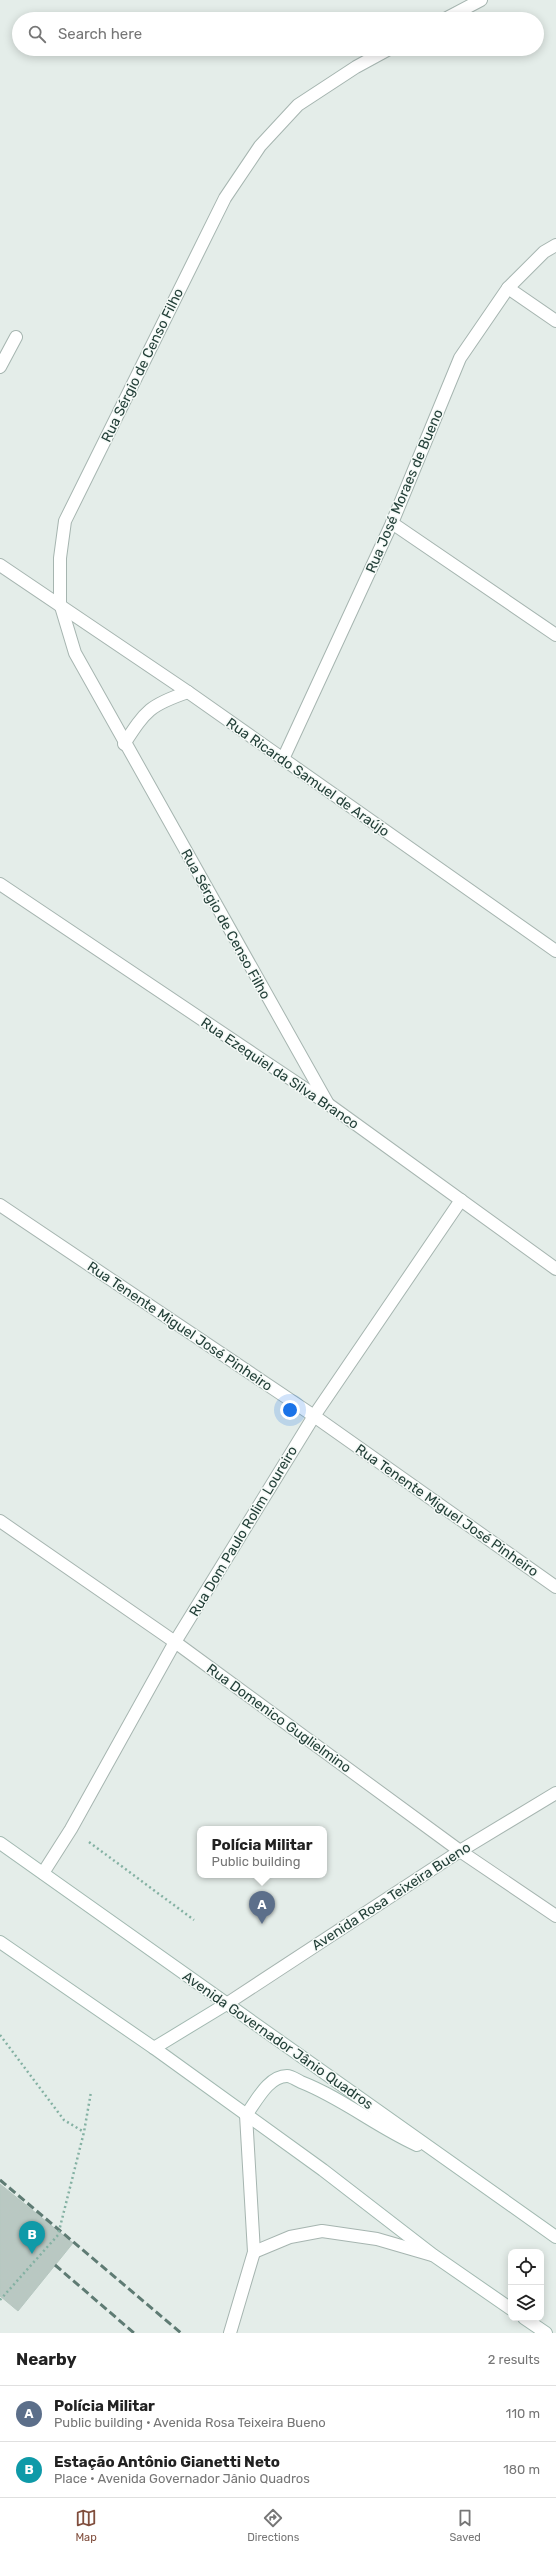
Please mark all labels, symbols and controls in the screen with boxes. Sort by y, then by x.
search box [12,12,544,56]
icon: search [26,23,48,45]
text: Search here [58,25,142,43]
street label: Rua Sérgio de Censo Filho [98,286,187,445]
street label: Rua José Moraes de Bueno [362,407,447,576]
street label: Rua Ricardo Samuel de Araújo [223,714,393,840]
street label: Rua Sérgio de Censo Filho [177,846,274,1002]
street label: Rua Ezequiel da Silva Branco [197,1014,362,1133]
street label: Rua Tenente Miguel José Pinheiro [84,1258,275,1395]
your location [280,1400,300,1420]
street label: Rua Tenente Miguel José Pinheiro [352,1440,542,1580]
street label: Rua Dom Paulo Rolim Loureiro [186,1443,301,1620]
street label: Rua Domenico Guglielmino [203,1660,354,1777]
popup [197,1826,327,1878]
text: Polícia Militar [212,1836,312,1854]
street label: Avenida Rosa Teixeira Bueno [309,1839,474,1954]
text: Public building [212,1854,301,1869]
pin: A [249,1891,275,1924]
street label: Avenida Governador Jânio Quadros [179,1968,376,2113]
pin: B [19,2221,45,2254]
map controls [508,2249,544,2321]
button: locate [508,2249,544,2285]
button: layers [508,2285,544,2321]
text: Nearby [16,2349,77,2369]
text: 2 results [488,2352,540,2367]
text: Polícia Militar [54,2397,155,2415]
text: A [24,2406,34,2421]
text: 110 m [506,2406,540,2421]
text: Public building · Avenida Rosa Teixeira Bueno [54,2415,326,2430]
text: Estação Antônio Gianetti Neto [54,2453,280,2471]
text: B [24,2462,34,2477]
text: 180 m [503,2462,540,2477]
text: Place · Avenida Governador Jânio Quadros [54,2471,310,2486]
tab: Map [75,2507,97,2544]
tab: Directions [247,2507,299,2544]
tab: Saved [450,2507,481,2544]

